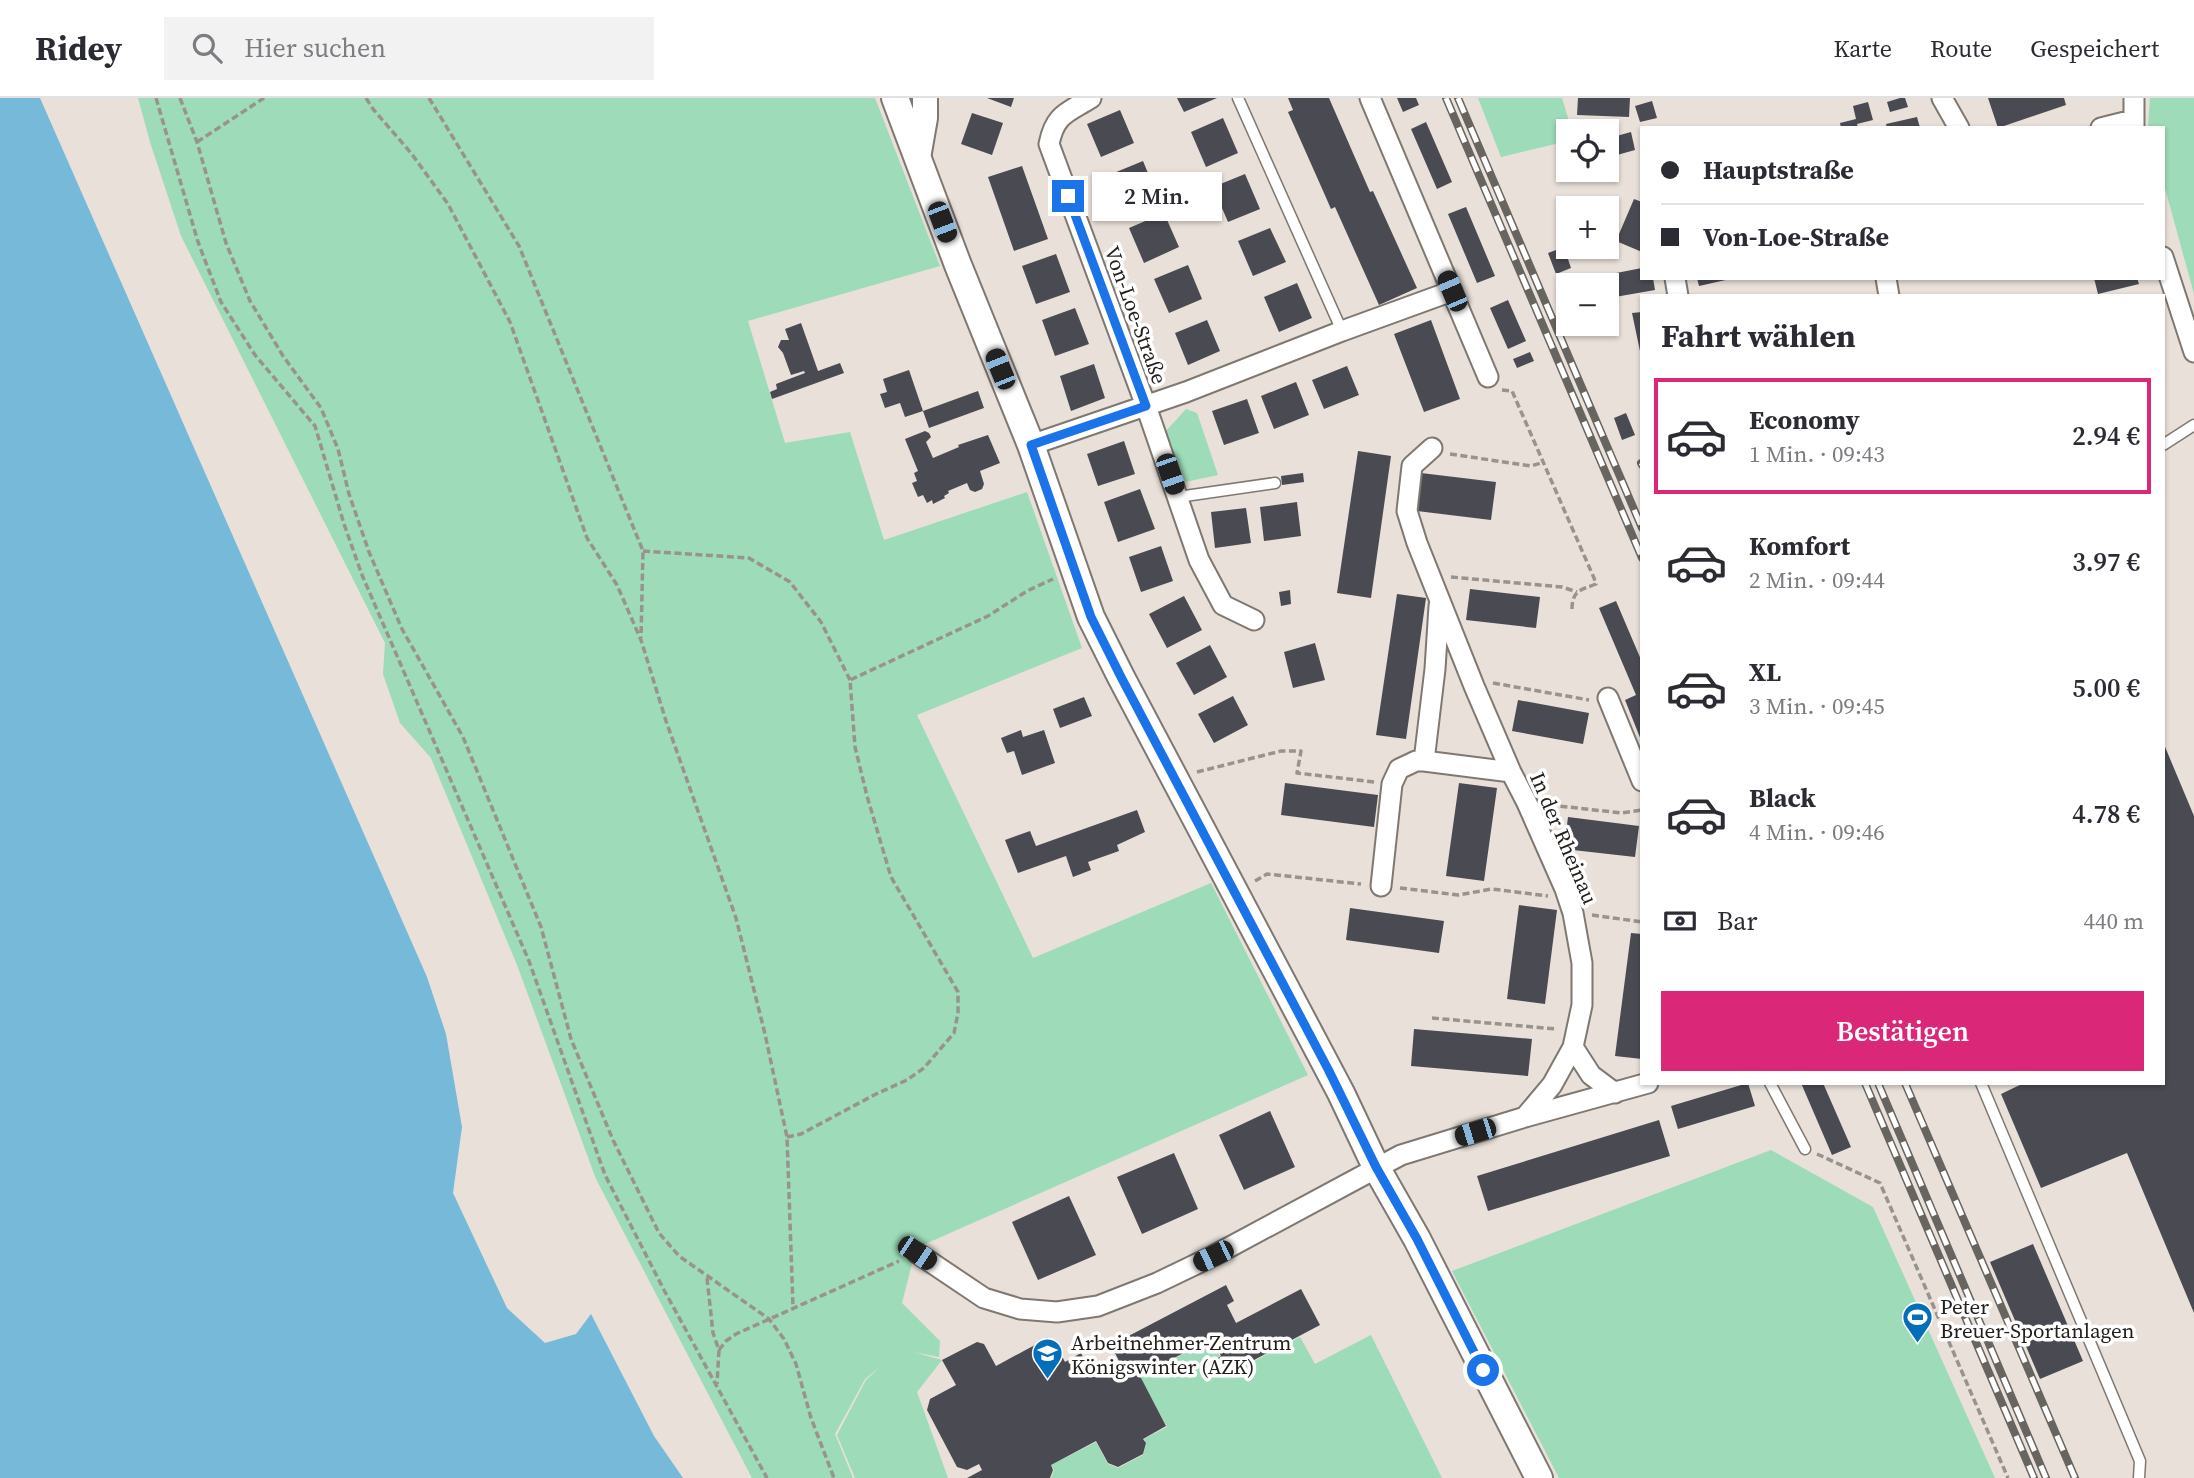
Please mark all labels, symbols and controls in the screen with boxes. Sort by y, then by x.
search box [164,17,654,80]
text: Ridey [35,26,122,71]
icon: search [188,29,226,67]
text: Hier suchen [244,30,386,66]
text: Karte [1833,32,1892,65]
text: Route [1930,32,1992,65]
text: Gespeichert [2030,32,2159,65]
map controls [1556,119,1619,336]
button: locate [1556,119,1619,182]
text: Hauptstraße [1703,152,1854,188]
callout: 2 Min. [1092,172,1222,220]
route end [1052,180,1084,212]
text: 2 Min. [1124,180,1190,212]
button: + [1556,196,1619,259]
car [925,199,960,245]
text: Von-Loe-Straße [1703,219,1889,255]
street label: Von-Loe-Straße [1098,242,1174,388]
car [1435,268,1470,314]
button: − [1556,273,1619,336]
text: Fahrt wählen [1661,314,1856,358]
car [983,346,1018,392]
text: Economy [1749,402,1860,438]
icon: car [1665,405,1728,468]
text: 2.94 € [2072,418,2140,454]
text: 1 Min. · 09:43 [1749,438,1885,470]
car [1154,451,1187,497]
text: Komfort [1749,528,1850,564]
icon: car [1665,531,1728,594]
text: 3.97 € [2072,544,2140,580]
text: 2 Min. · 09:44 [1749,564,1885,596]
text: XL [1749,654,1781,690]
icon: car [1665,657,1728,720]
text: 5.00 € [2072,670,2140,706]
text: 3 Min. · 09:45 [1749,690,1885,722]
street label: In der Rheinau [1523,768,1605,908]
text: Black [1749,780,1816,816]
icon: car [1665,783,1728,846]
text: 4.78 € [2072,796,2140,832]
text: 4 Min. · 09:46 [1749,816,1885,848]
icon: cash [1661,902,1699,940]
text: Bar [1717,903,1757,939]
text: 440 m [2083,905,2144,937]
button: Bestätigen [1661,991,2144,1071]
car [1452,1116,1499,1148]
car [894,1233,941,1273]
car [1190,1237,1237,1275]
place label: Peter Breuer-Sportanlagen [1940,1292,2135,1345]
sports icon: Peter Breuer-Sportanlagen [1900,1301,1934,1345]
place label: Arbeitnehmer-Zentrum Königswinter (AZK) [1071,1328,1291,1381]
school or university icon: Arbeitnehmer-Zentrum Königswinter (AZK) [1031,1337,1065,1381]
route start [1467,1354,1499,1386]

